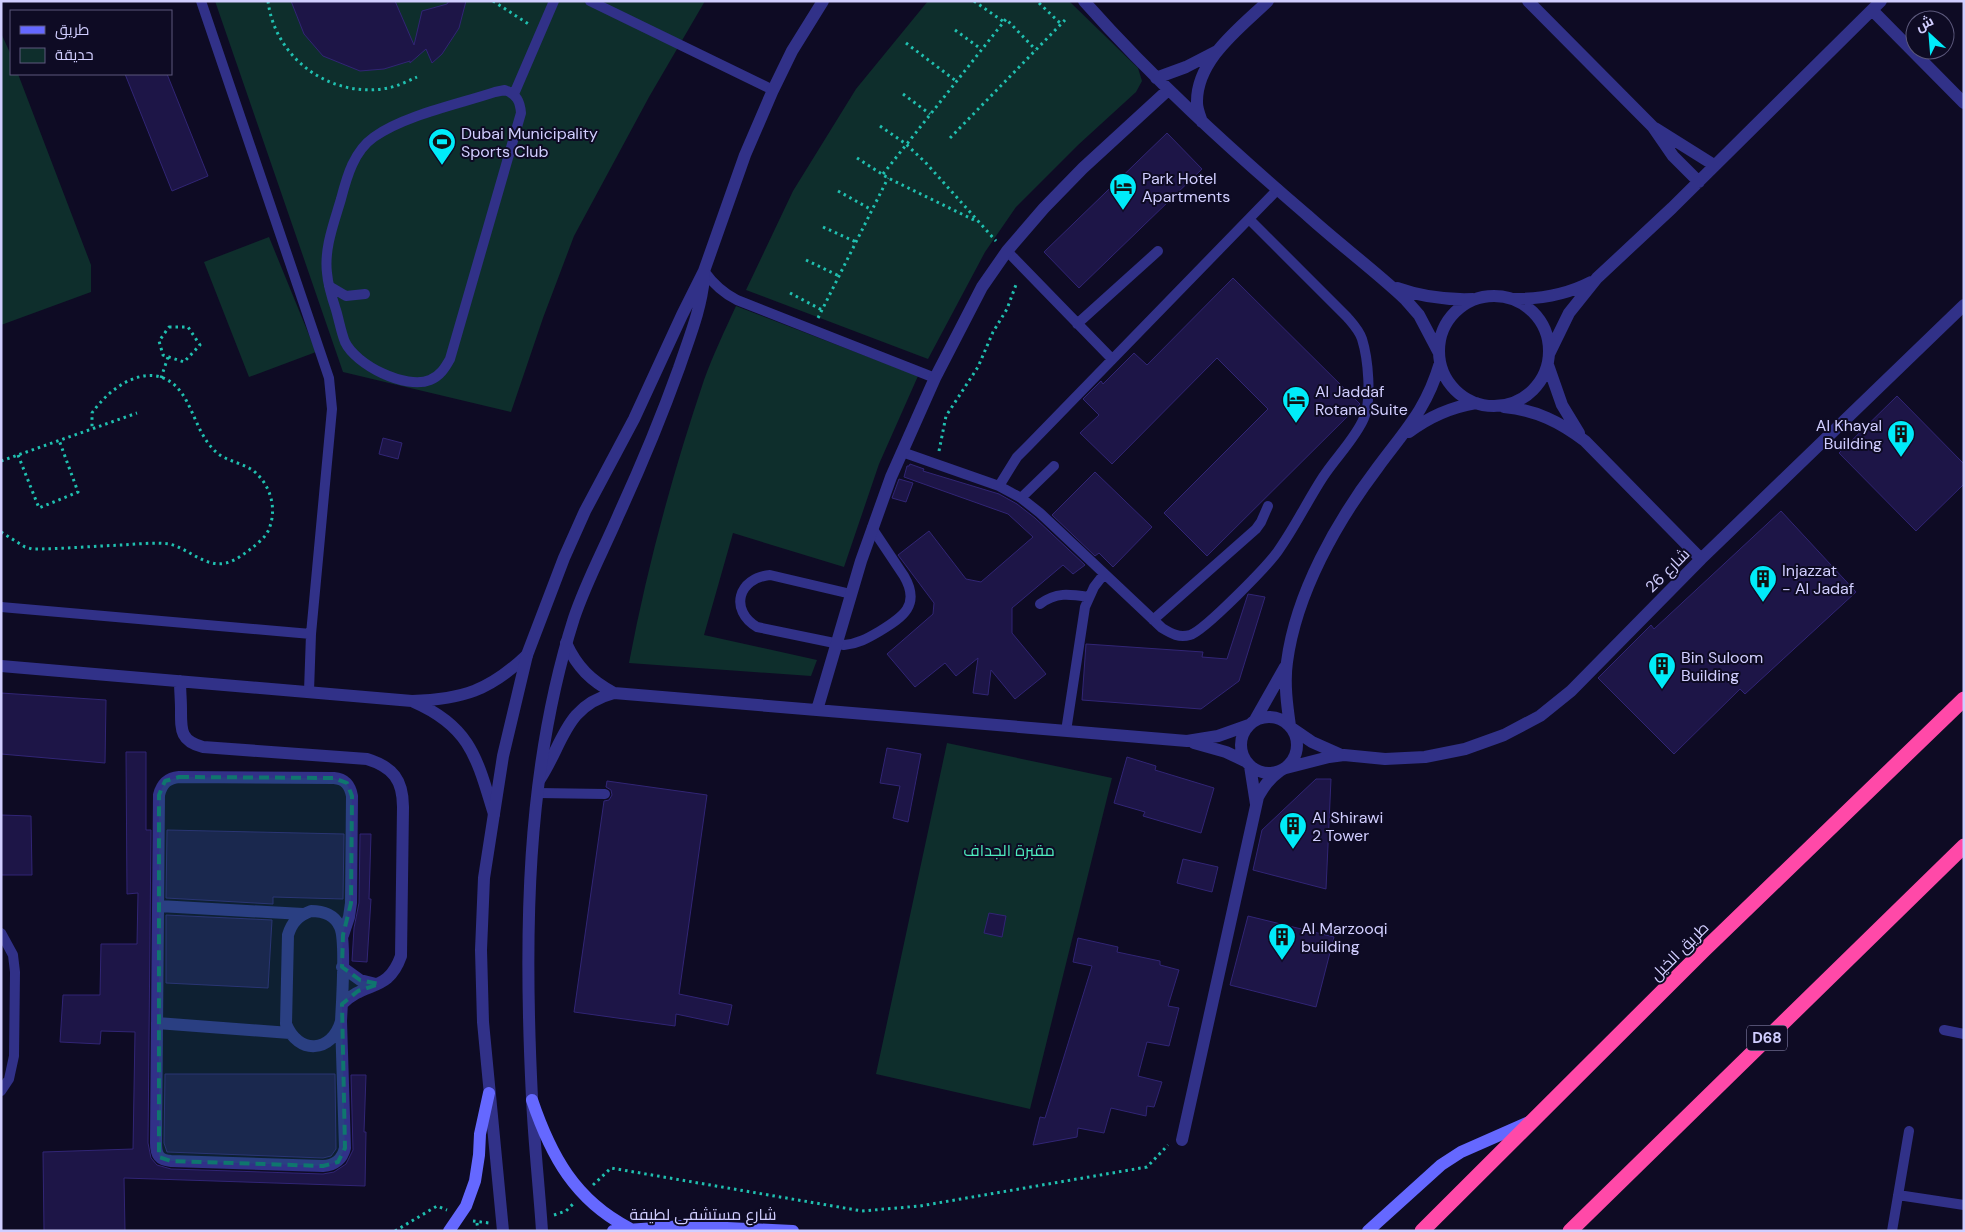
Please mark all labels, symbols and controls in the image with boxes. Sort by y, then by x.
legend [10,10,172,75]
north arrow [1905,10,1955,60]
text: ش [1912,11,1936,35]
text: طريق [55,20,89,40]
text: حديقة [55,45,94,65]
place label: Dubai Municipality Sports Club [461,123,598,162]
sports icon: Dubai Municipality Sports Club [427,127,457,166]
place label: Park Hotel Apartments [1142,168,1230,207]
hotel icon: Park Hotel Apartments [1108,172,1138,211]
place label: Al Jaddaf Rotana Suite [1315,381,1408,420]
hotel icon: Al Jaddaf Rotana Suite [1281,385,1311,424]
place label: Al Khayal Building [1816,415,1882,454]
building icon: Al Khayal Building [1886,419,1916,458]
street label: شارع 26 [1641,544,1695,598]
place label: Injazzat - Al Jadaf [1782,560,1854,599]
building icon: Injazzat - Al Jadaf [1748,564,1778,603]
place label: Bin Suloom Building [1681,647,1763,686]
building icon: Bin Suloom Building [1647,651,1677,690]
place label: Al Shirawi 2 Tower [1312,807,1383,846]
building icon: Al Shirawi 2 Tower [1278,811,1308,850]
park label: مقبرة الجداف [963,840,1055,861]
street label: طريق الخيل [1645,917,1713,985]
place label: Al Marzooqi building [1301,918,1388,957]
building icon: Al Marzooqi building [1267,922,1297,961]
road number: D68 [1747,1026,1787,1050]
street label: شارع مستشفى لطيفة [630,1204,776,1226]

